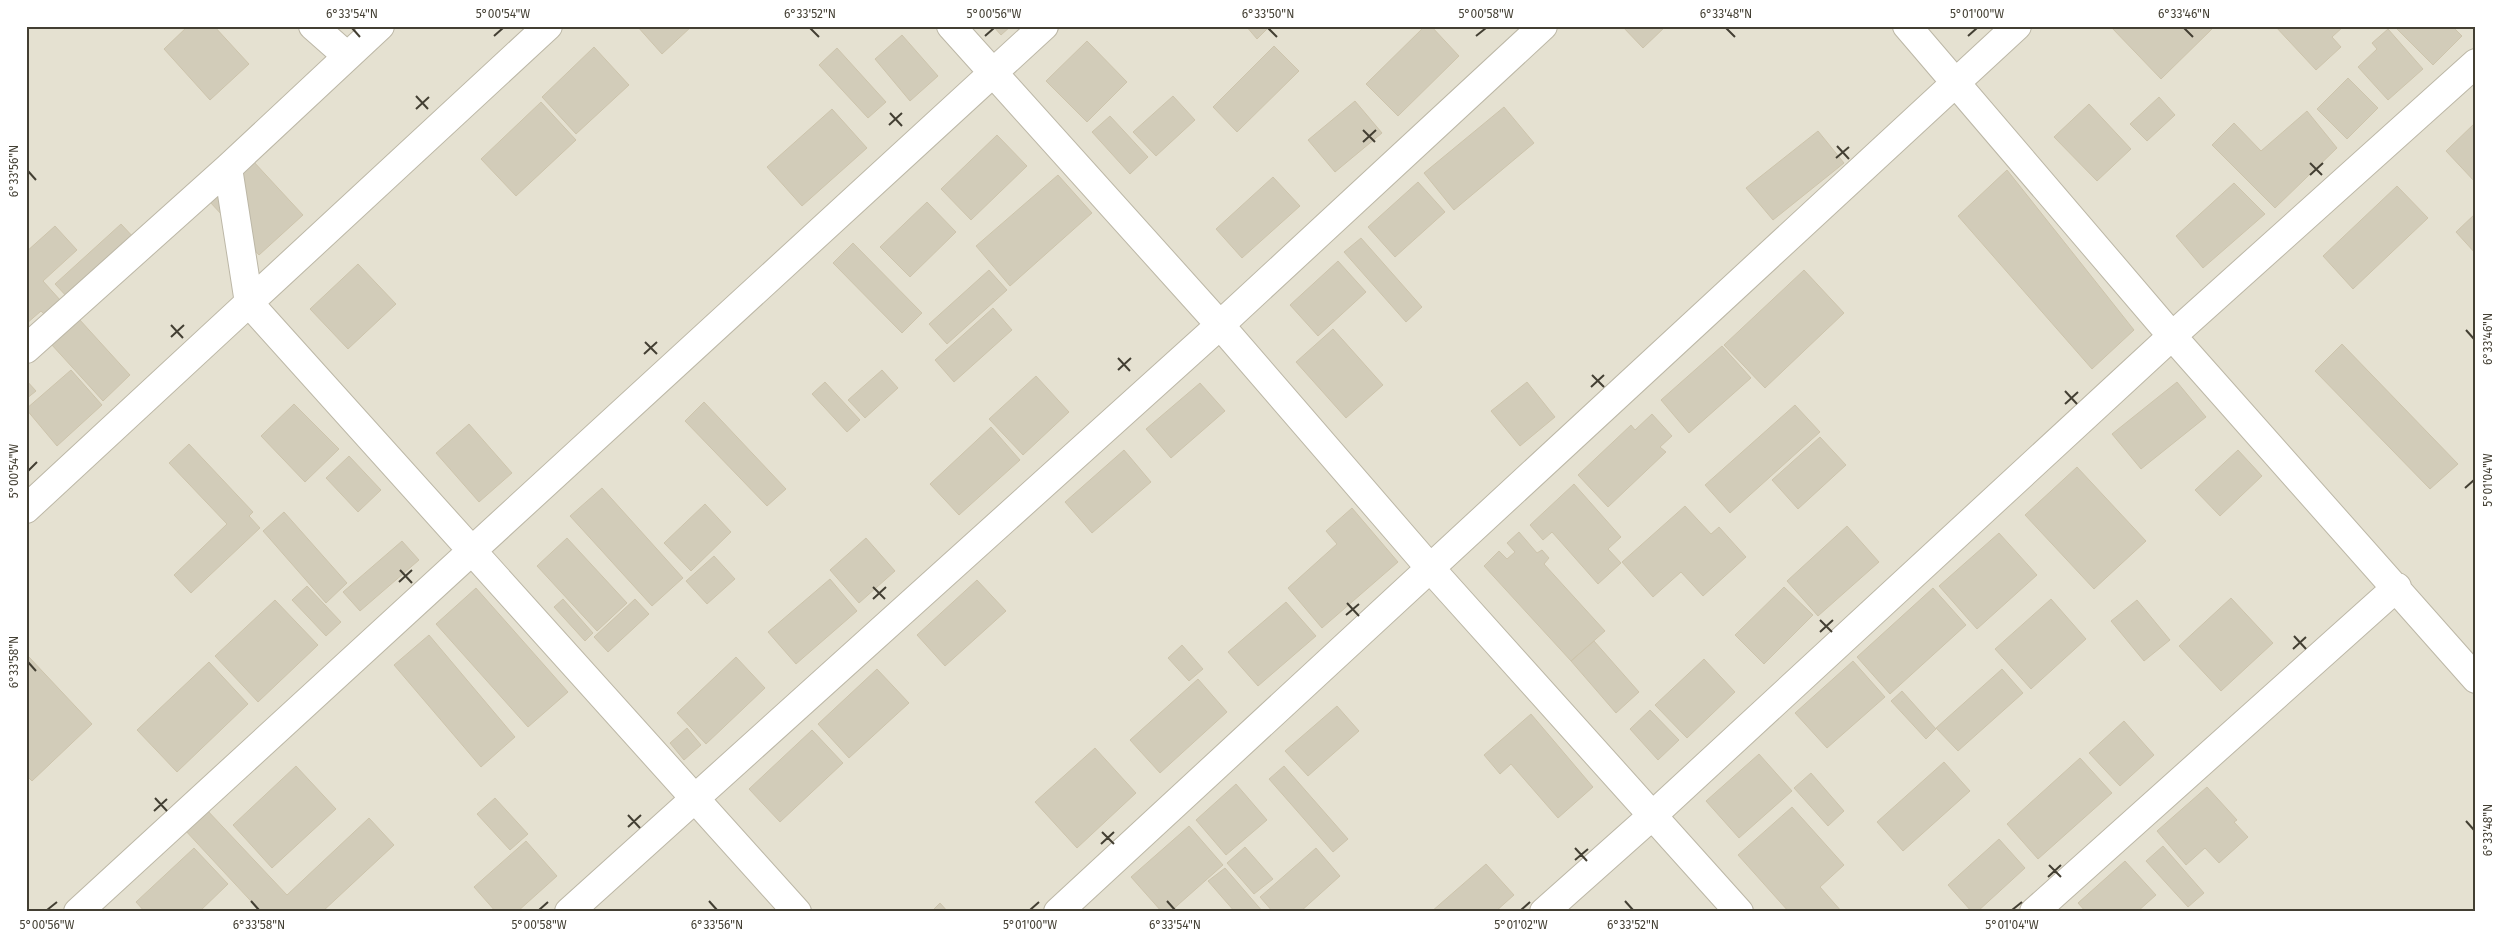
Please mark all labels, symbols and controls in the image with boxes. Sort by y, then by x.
text: 6°33'54"N [326,7,378,21]
text: 5°00'54"W [476,7,530,21]
text: 6°33'52"N [784,7,836,21]
text: 5°00'56"W [967,7,1022,21]
text: 6°33'50"N [1242,7,1294,21]
text: 5°00'58"W [1458,7,1514,21]
text: 6°33'48"N [1700,7,1752,21]
text: 5°01'00"W [1950,7,2004,21]
text: 6°33'46"N [2158,7,2210,21]
text: 6°33'56"N [7,145,21,197]
text: 6°33'46"N [2481,313,2495,365]
text: 5°00'54"W [7,444,21,498]
text: 5°01'04"W [2481,453,2495,507]
text: 6°33'58"N [7,636,21,688]
text: 6°33'48"N [2481,804,2495,856]
text: 5°00'56"W [20,918,75,932]
text: 6°33'58"N [233,918,285,932]
text: 5°00'58"W [511,918,567,932]
text: 6°33'56"N [691,918,743,932]
text: 5°01'00"W [1003,918,1057,932]
text: 6°33'54"N [1149,918,1201,932]
text: 5°01'02"W [1494,918,1548,932]
text: 6°33'52"N [1607,918,1659,932]
text: 5°01'04"W [1985,918,2039,932]

